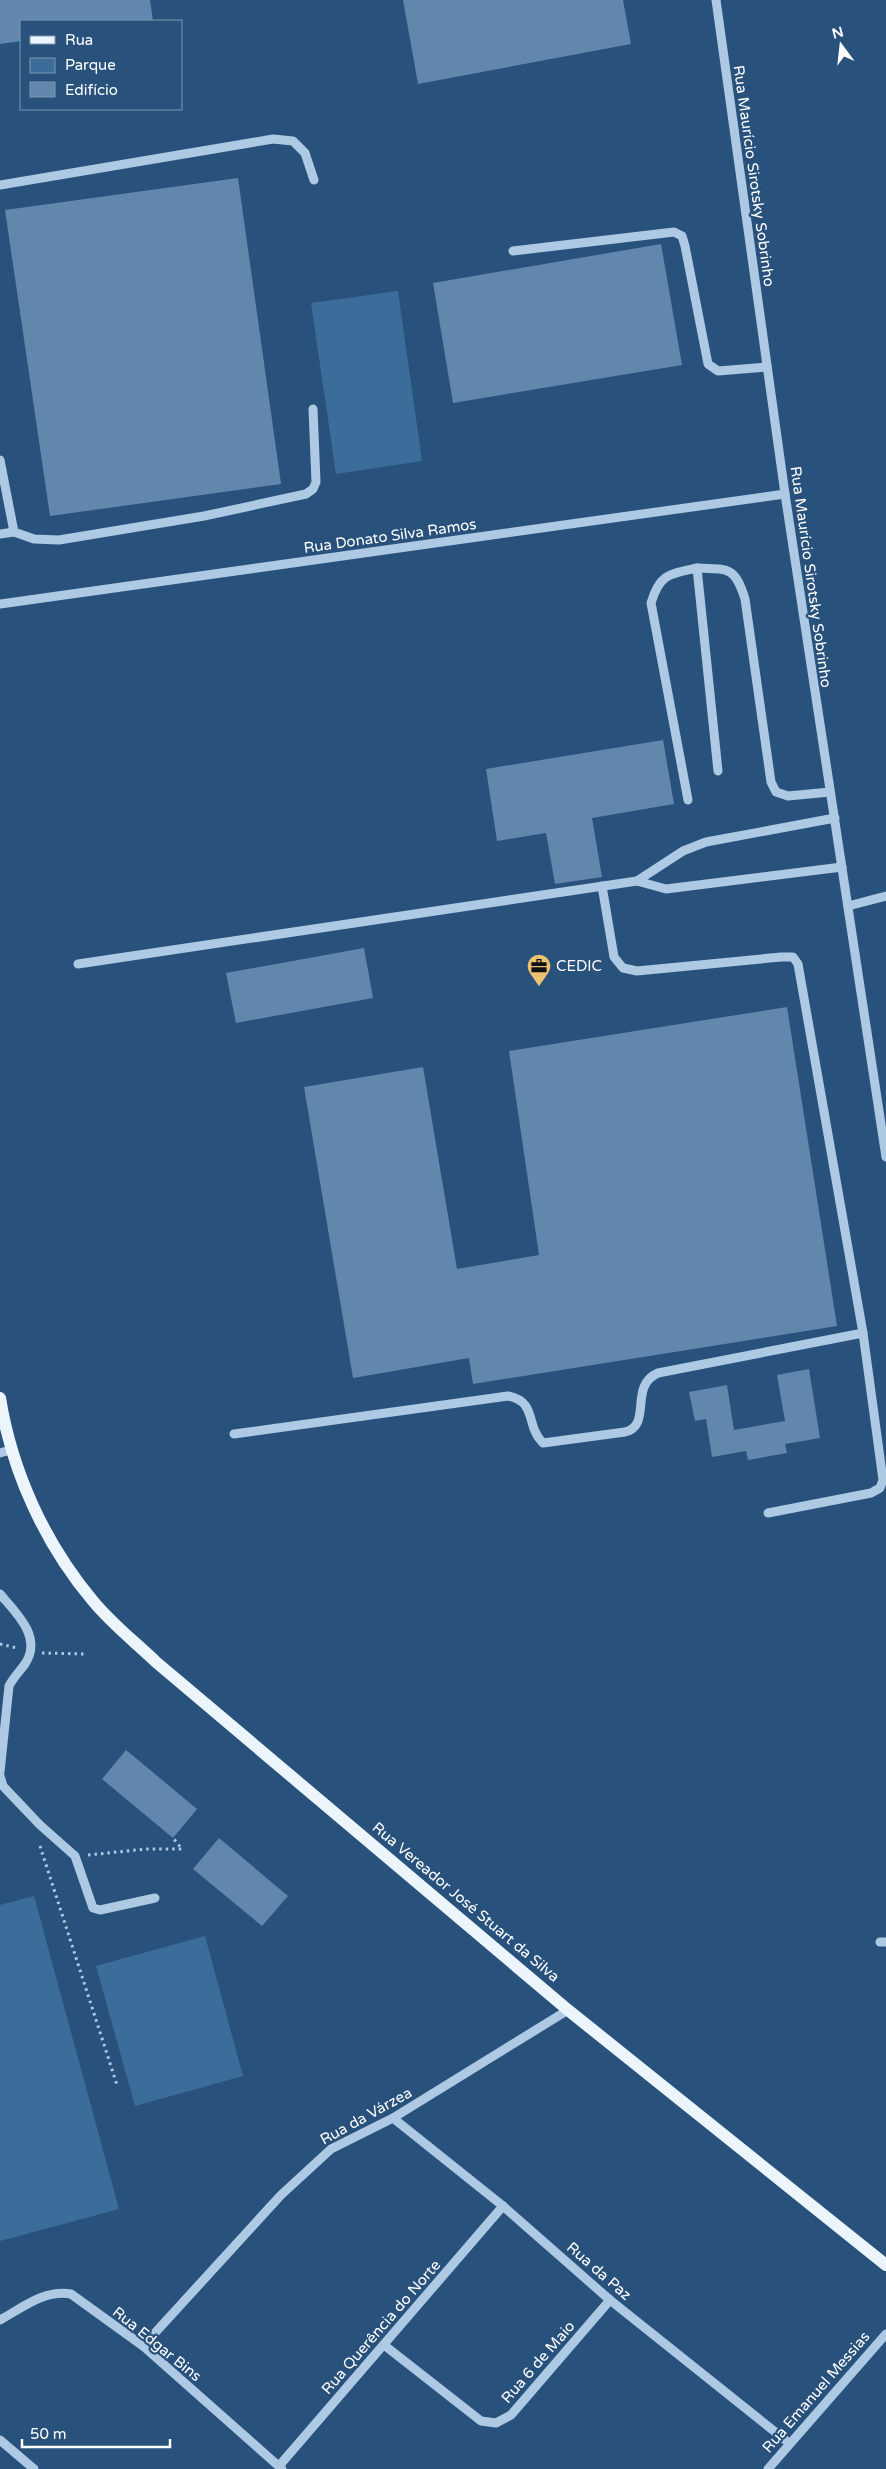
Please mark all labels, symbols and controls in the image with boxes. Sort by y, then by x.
legend [20,20,182,110]
north arrow [816,20,866,70]
text: N [830,23,845,43]
text: Rua [65,31,93,49]
text: Parque [65,56,116,74]
street label: Rua Maurício Sirotsky Sobrinho [730,64,778,288]
text: Edifício [65,81,118,99]
street label: Rua Maurício Sirotsky Sobrinho [787,465,835,689]
street label: Rua Donato Silva Ramos [302,515,478,557]
office icon: CEDIC [526,953,552,987]
place label: CEDIC [556,957,602,975]
street label: Rua Vereador José Stuart da Silva [369,1818,563,1986]
street label: Rua da Várzea [317,2083,415,2149]
street label: Rua da Paz [563,2238,635,2304]
street label: Rua Querência do Norte [318,2256,444,2398]
street label: Rua Edgar Bins [109,2303,205,2385]
street label: Rua 6 de Maio [497,2317,579,2407]
street label: Rua Emanuel Messias [758,2328,874,2456]
scale bar [22,2416,170,2448]
text: 50 m [30,2425,67,2443]

